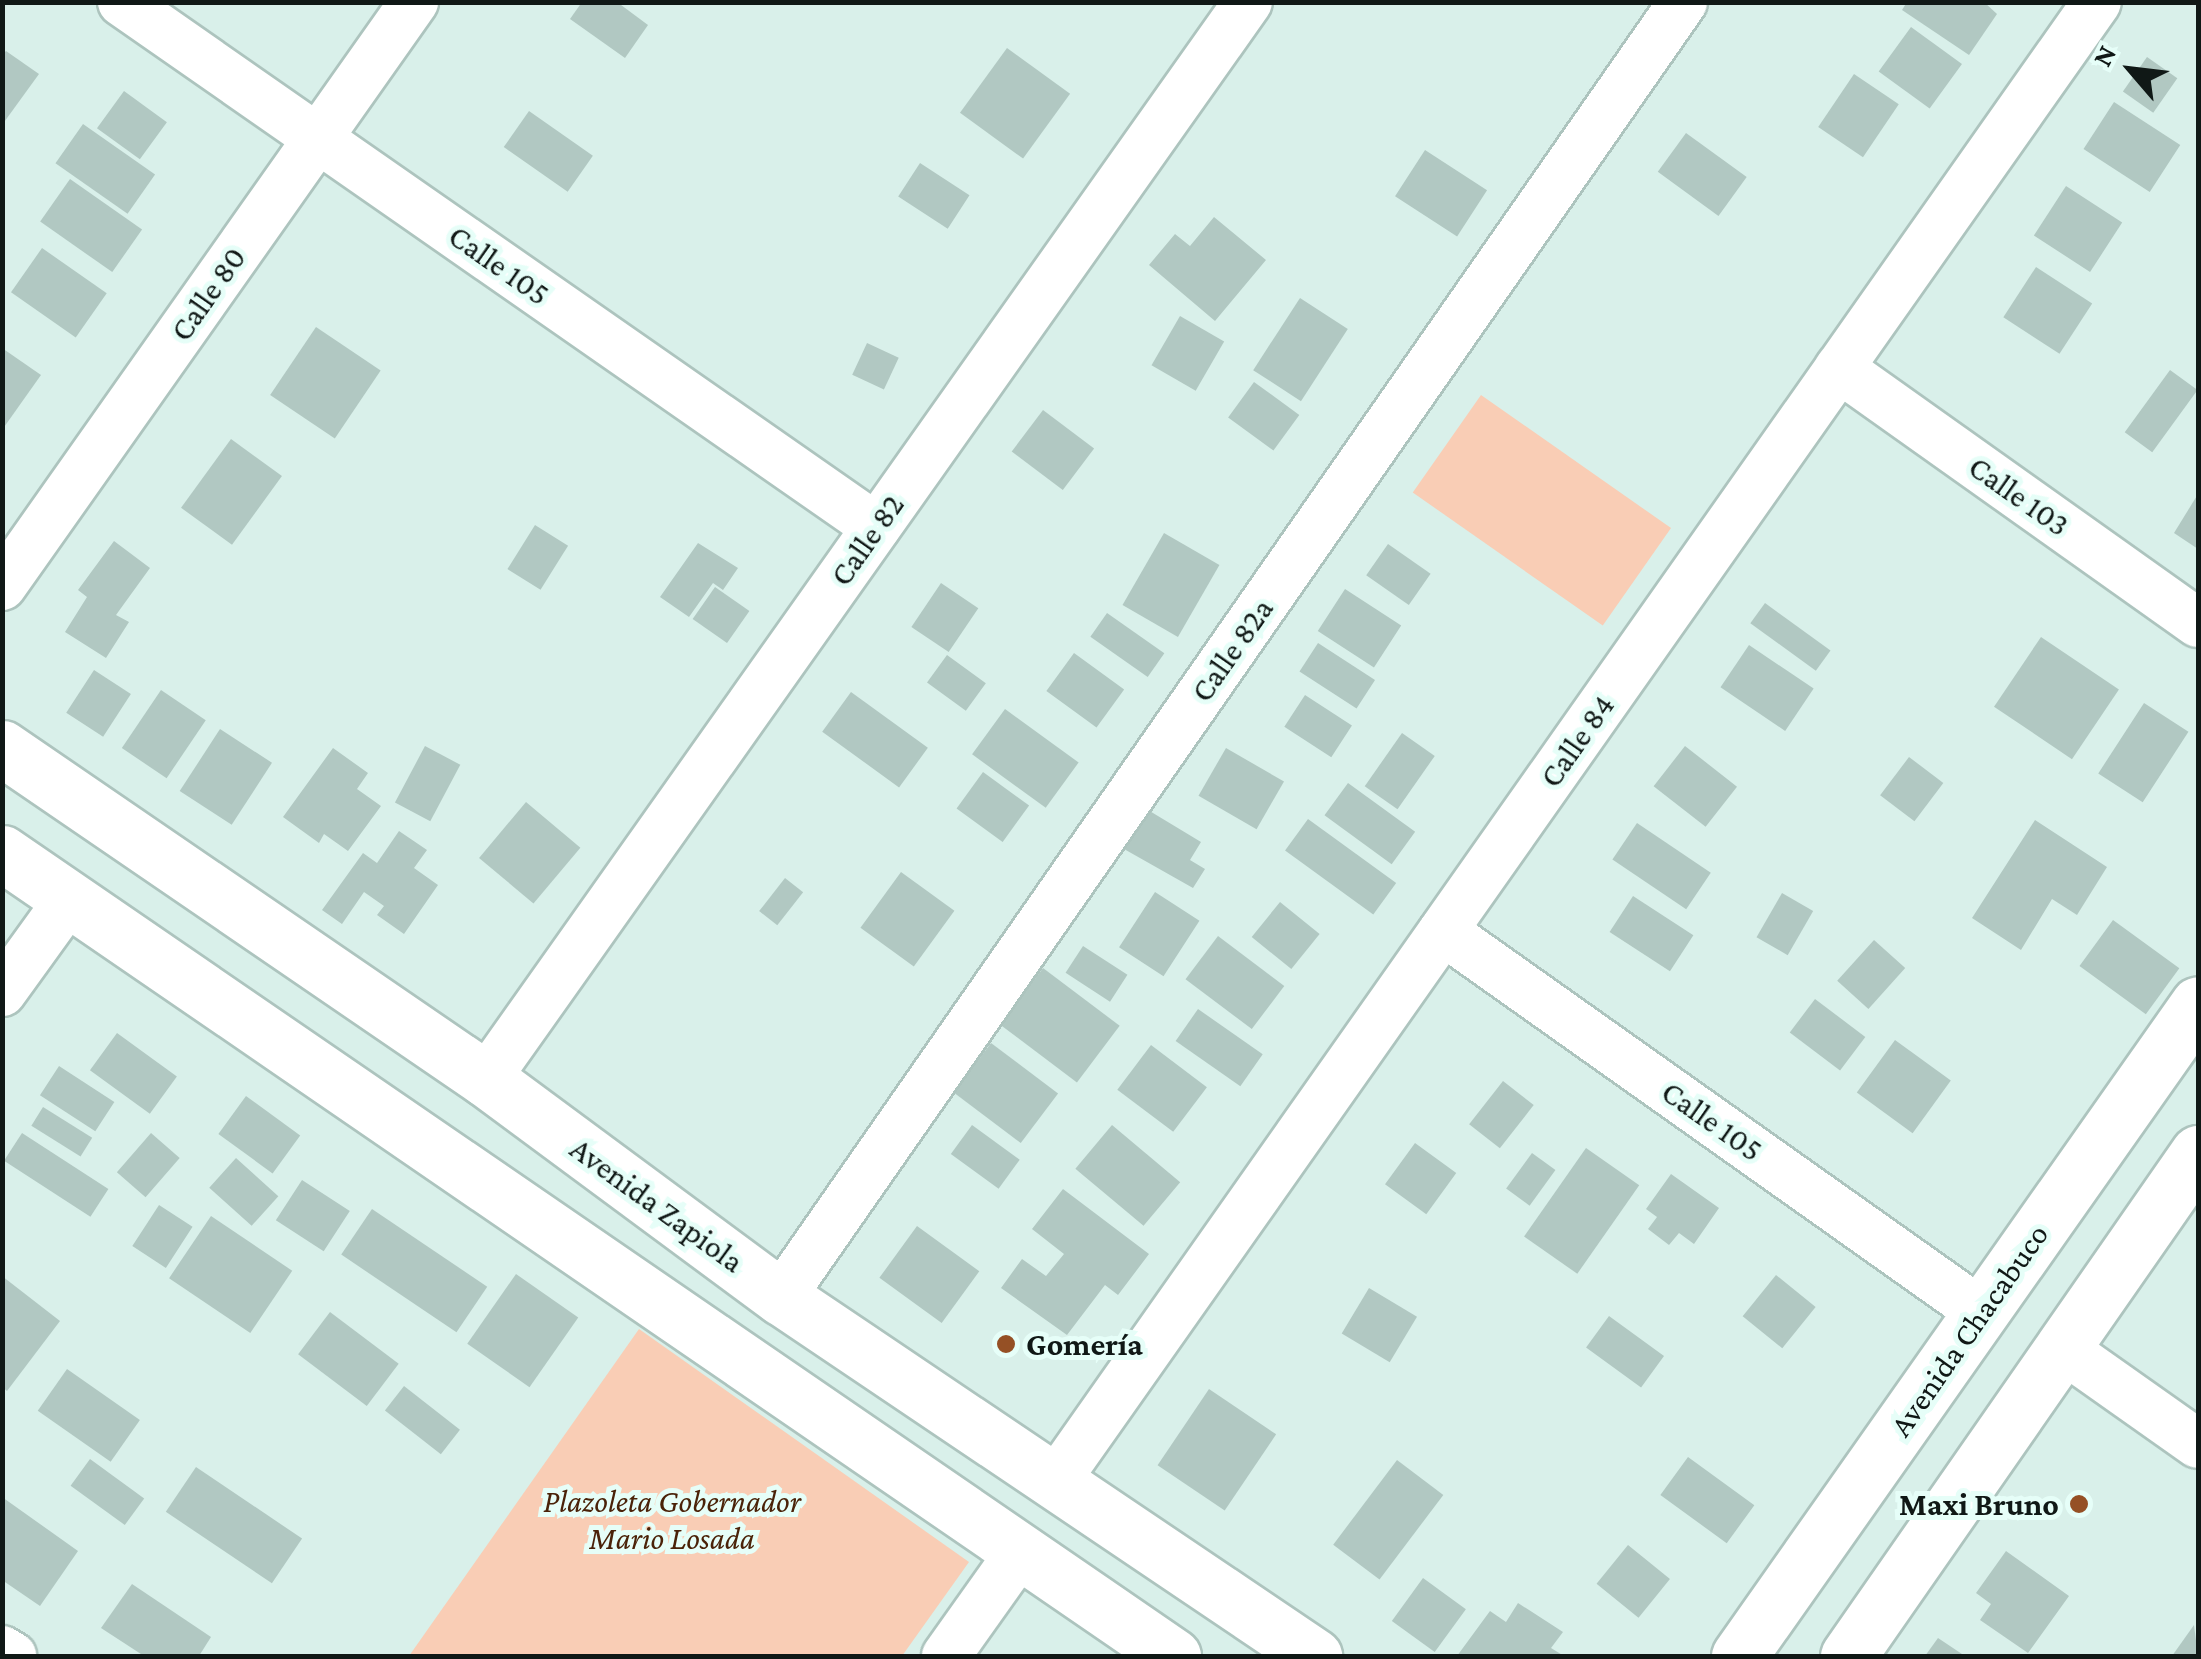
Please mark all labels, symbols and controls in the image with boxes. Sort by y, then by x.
north arrow [2081,20,2181,120]
text: N [2086,40,2122,71]
street label: Calle 105 [441,217,557,313]
street label: Calle 80 [162,240,254,348]
street label: Calle 103 [1961,448,2077,544]
street label: Calle 82 [822,487,912,593]
street label: Calle 82a [1183,591,1281,709]
street label: Calle 84 [1531,687,1623,795]
street label: Calle 105 [1654,1073,1770,1169]
street label: Avenida Zapiola [563,1129,751,1281]
street label: Avenida Chacabuco [1881,1216,2057,1444]
place label: Gomería [1026,1325,1143,1363]
marker: Gomería [995,1333,1017,1355]
park label: Plazoleta Gobernador Mario Losada [543,1483,801,1558]
place label: Maxi Bruno [1899,1485,2059,1523]
marker: Maxi Bruno [2068,1493,2090,1515]

